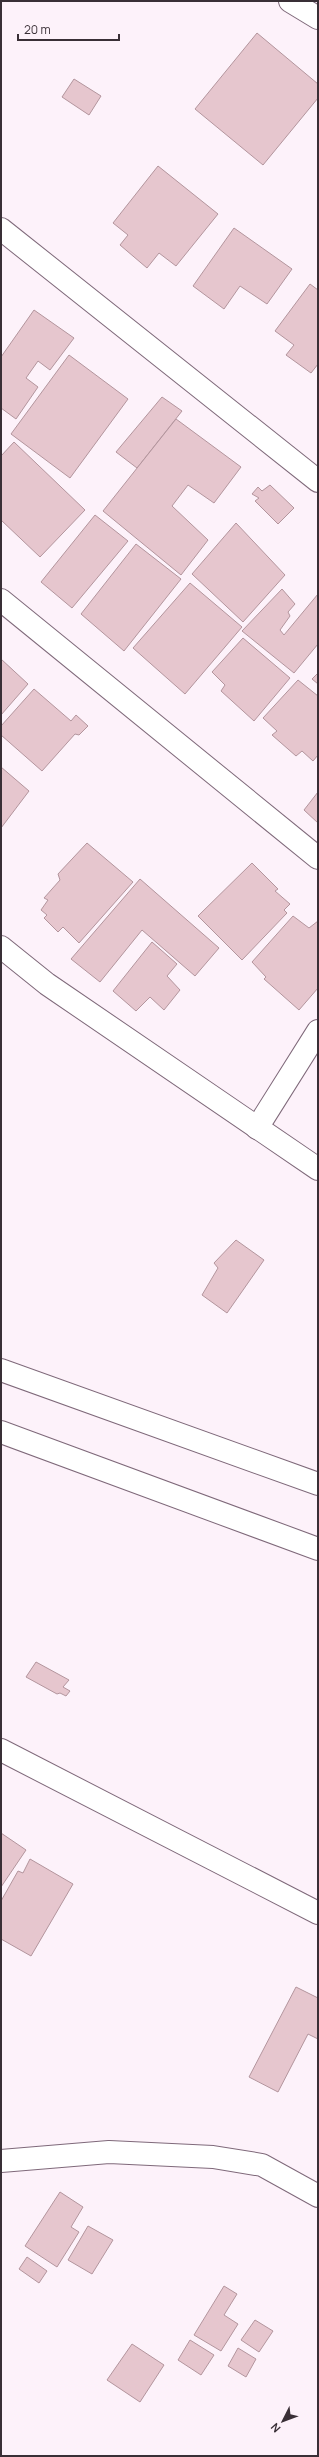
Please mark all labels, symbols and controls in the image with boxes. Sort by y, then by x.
scale bar [18,16,119,42]
text: 20 m [24,21,51,38]
north arrow [263,2401,303,2441]
text: N [267,2420,283,2436]

